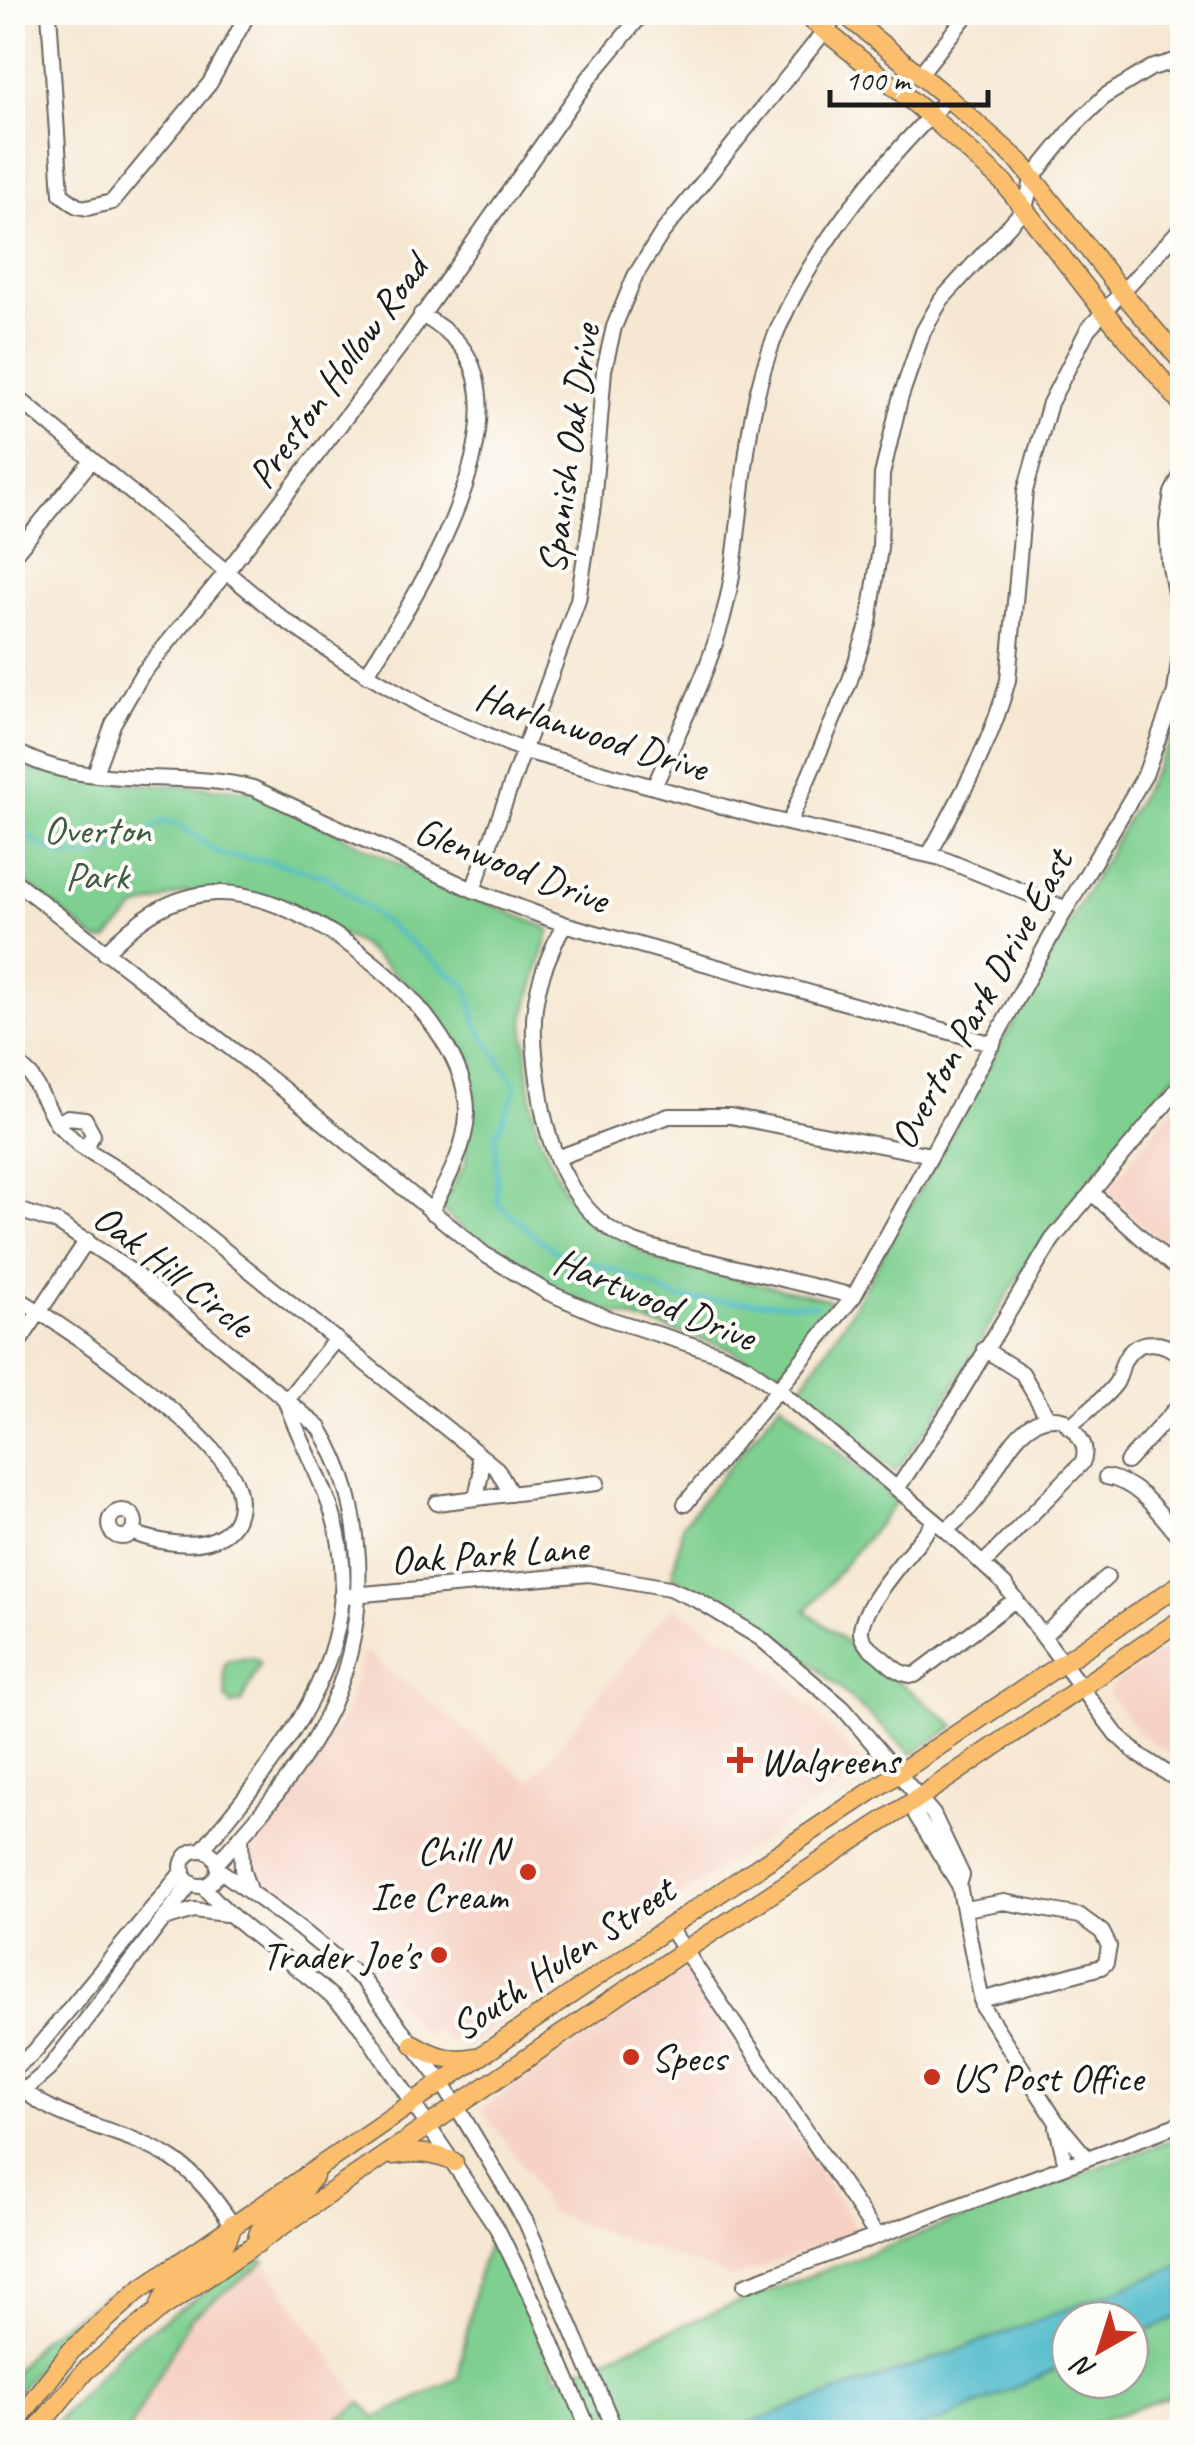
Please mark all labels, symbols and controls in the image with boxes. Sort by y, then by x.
scale bar [830,45,988,107]
text: 100 m [845,61,912,99]
street label: Preston Hollow Road [236,240,443,498]
street label: Spanish Oak Drive [527,318,612,577]
street label: Harlanwood Drive [469,671,717,794]
park label: Overton Park [43,805,152,901]
street label: Glenwood Drive [408,805,618,926]
street label: Overton Park Drive East [878,838,1086,1158]
street label: Oak Hill Circle [83,1193,266,1351]
street label: Hartwood Drive [546,1236,766,1363]
street label: Oak Park Lane [389,1522,592,1586]
place label: Walgreens [760,1736,903,1786]
marker: Walgreens [729,1749,751,1771]
place label: Chill N Ice Cream [370,1825,513,1921]
marker: Chill N Ice Cream [517,1861,539,1883]
street label: South Hulen Street [441,1863,687,2052]
place label: Trader Joe's [262,1931,422,1981]
marker: Trader Joe's [428,1944,450,1966]
place label: Specs [651,2033,730,2083]
marker: Specs [620,2046,642,2068]
place label: US Post Office [952,2053,1146,2103]
marker: US Post Office [921,2066,943,2088]
north arrow [1050,2300,1150,2400]
text: N [1063,2347,1102,2388]

